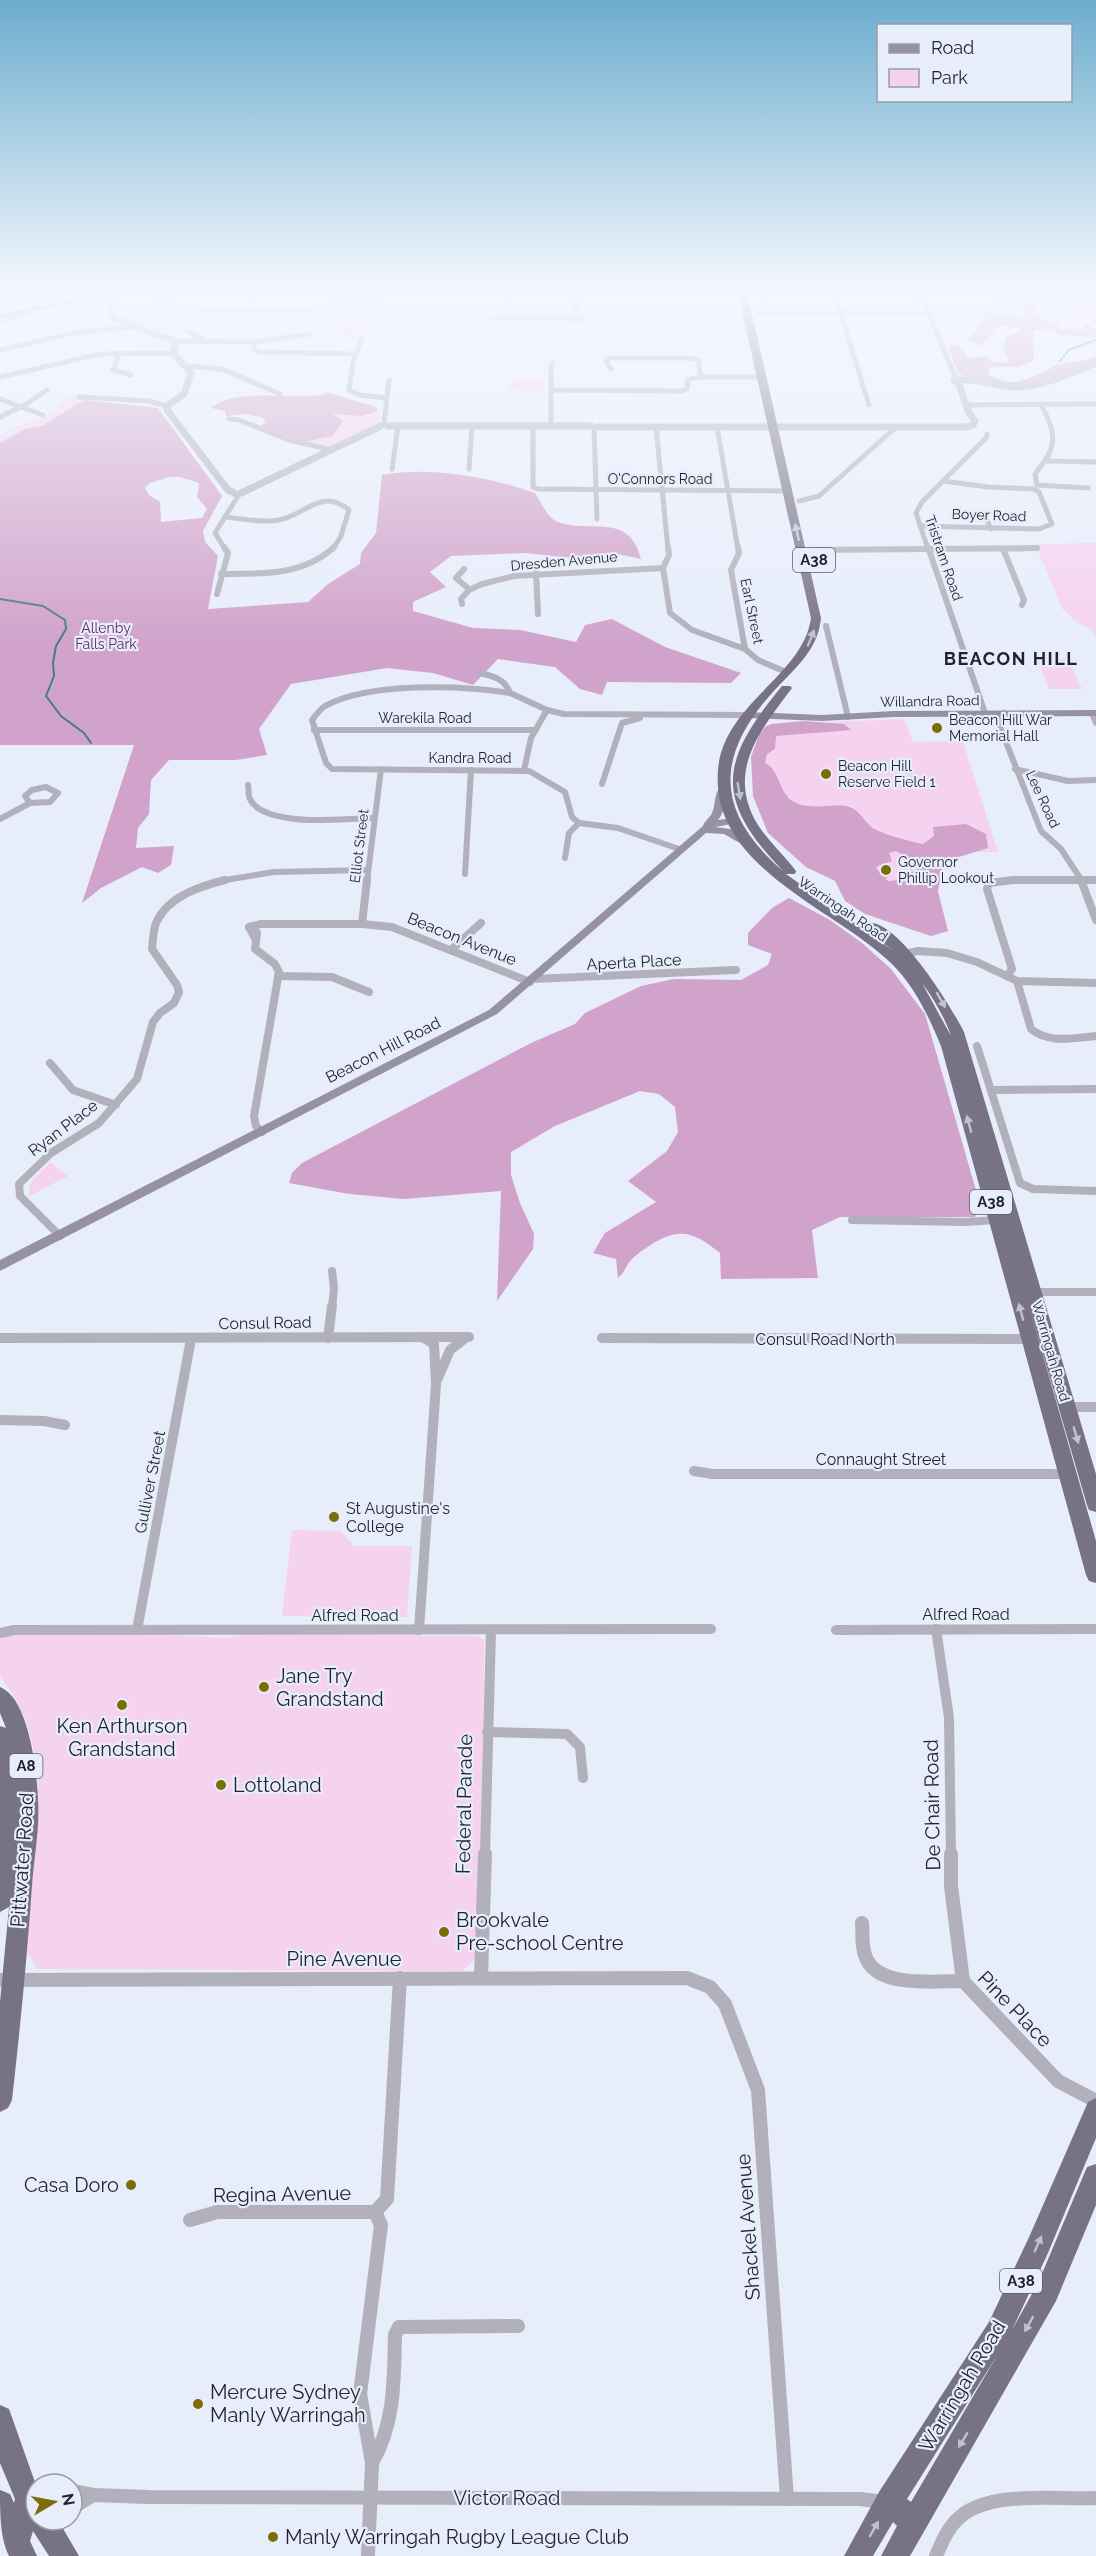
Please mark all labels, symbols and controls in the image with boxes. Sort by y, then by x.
legend [877,24,1072,102]
text: Road [931,37,974,58]
text: Park [931,67,968,88]
street label: O'Connors Road [608,471,712,487]
street label: Boyer Road [951,506,1027,524]
street label: Tristram Road [922,513,966,603]
one-way arrow [792,522,801,541]
street label: Dresden Avenue [510,548,618,574]
road number: A38 [793,548,835,572]
street label: Earl Street [737,577,767,646]
park label: Allenby Falls Park [75,620,137,652]
one-way arrow [806,628,816,646]
district label: BEACON HILL [944,648,1078,669]
street label: Willandra Road [880,692,980,710]
street label: Warekila Road [378,710,472,726]
place label: Beacon Hill War Memorial Hall [949,712,1052,744]
marker: Beacon Hill War Memorial Hall [930,721,944,735]
street label: Kandra Road [428,750,512,766]
place label: Beacon Hill Reserve Field 1 [838,758,936,790]
marker: Beacon Hill Reserve Field 1 [819,767,833,781]
street label: Lee Road [1023,768,1063,830]
one-way arrow [735,782,744,801]
street label: Elliot Street [347,808,372,884]
place label: Governor Phillip Lookout [898,854,994,886]
marker: Governor Phillip Lookout [879,863,893,877]
street label: Warringah Road [795,873,891,945]
street label: Beacon Avenue [405,908,519,970]
street label: Aperta Place [586,950,682,974]
one-way arrow [936,992,947,1008]
street label: Beacon Hill Road [322,1013,444,1087]
street label: Ryan Place [24,1096,102,1160]
one-way arrow [964,1114,973,1132]
road number: A38 [970,1190,1012,1214]
street label: Warringah Road [1029,1299,1073,1403]
one-way arrow [1016,1302,1025,1320]
street label: Consul Road [218,1313,312,1333]
street label: Consul Road North [755,1330,895,1349]
one-way arrow [1072,1427,1081,1445]
street label: Gulliver Street [131,1428,169,1535]
street label: Connaught Street [816,1450,947,1469]
place label: St Augustine's College [346,1499,450,1536]
marker: St Augustine's College [327,1510,341,1524]
street label: Alfred Road [922,1605,1010,1624]
street label: Alfred Road [311,1606,399,1625]
place label: Jane Try Grandstand [276,1664,384,1711]
marker: Jane Try Grandstand [257,1680,271,1694]
marker: Ken Arthurson Grandstand [115,1698,129,1712]
place label: Ken Arthurson Grandstand [56,1714,188,1761]
street label: Federal Parade [451,1733,477,1874]
street label: De Chair Road [919,1739,945,1871]
road number: A8 [9,1754,42,1778]
place label: Lottoland [233,1773,322,1797]
marker: Lottoland [214,1778,228,1792]
street label: Pittwater Road [5,1792,39,1928]
place label: Brookvale Pre-school Centre [456,1908,624,1955]
marker: Brookvale Pre-school Centre [437,1925,451,1939]
street label: Pine Avenue [287,1947,402,1971]
street label: Pine Place [973,1966,1057,2052]
street label: Shackel Avenue [731,2153,765,2301]
place label: Casa Doro [24,2173,119,2197]
marker: Casa Doro [124,2178,138,2192]
street label: Regina Avenue [213,2181,352,2207]
one-way arrow [1034,2236,1043,2253]
road number: A38 [1000,2269,1042,2293]
street label: Warringah Road [913,2316,1011,2456]
one-way arrow [1024,2316,1034,2333]
place label: Mercure Sydney Manly Warringah [210,2380,366,2427]
marker: Mercure Sydney Manly Warringah [191,2397,205,2411]
one-way arrow [958,2432,969,2448]
north arrow [24,2472,84,2532]
street label: Victor Road [454,2486,560,2510]
text: N [58,2492,79,2507]
one-way arrow [868,2521,879,2537]
place label: Manly Warringah Rugby League Club [285,2525,629,2549]
marker: Manly Warringah Rugby League Club [266,2530,280,2544]

